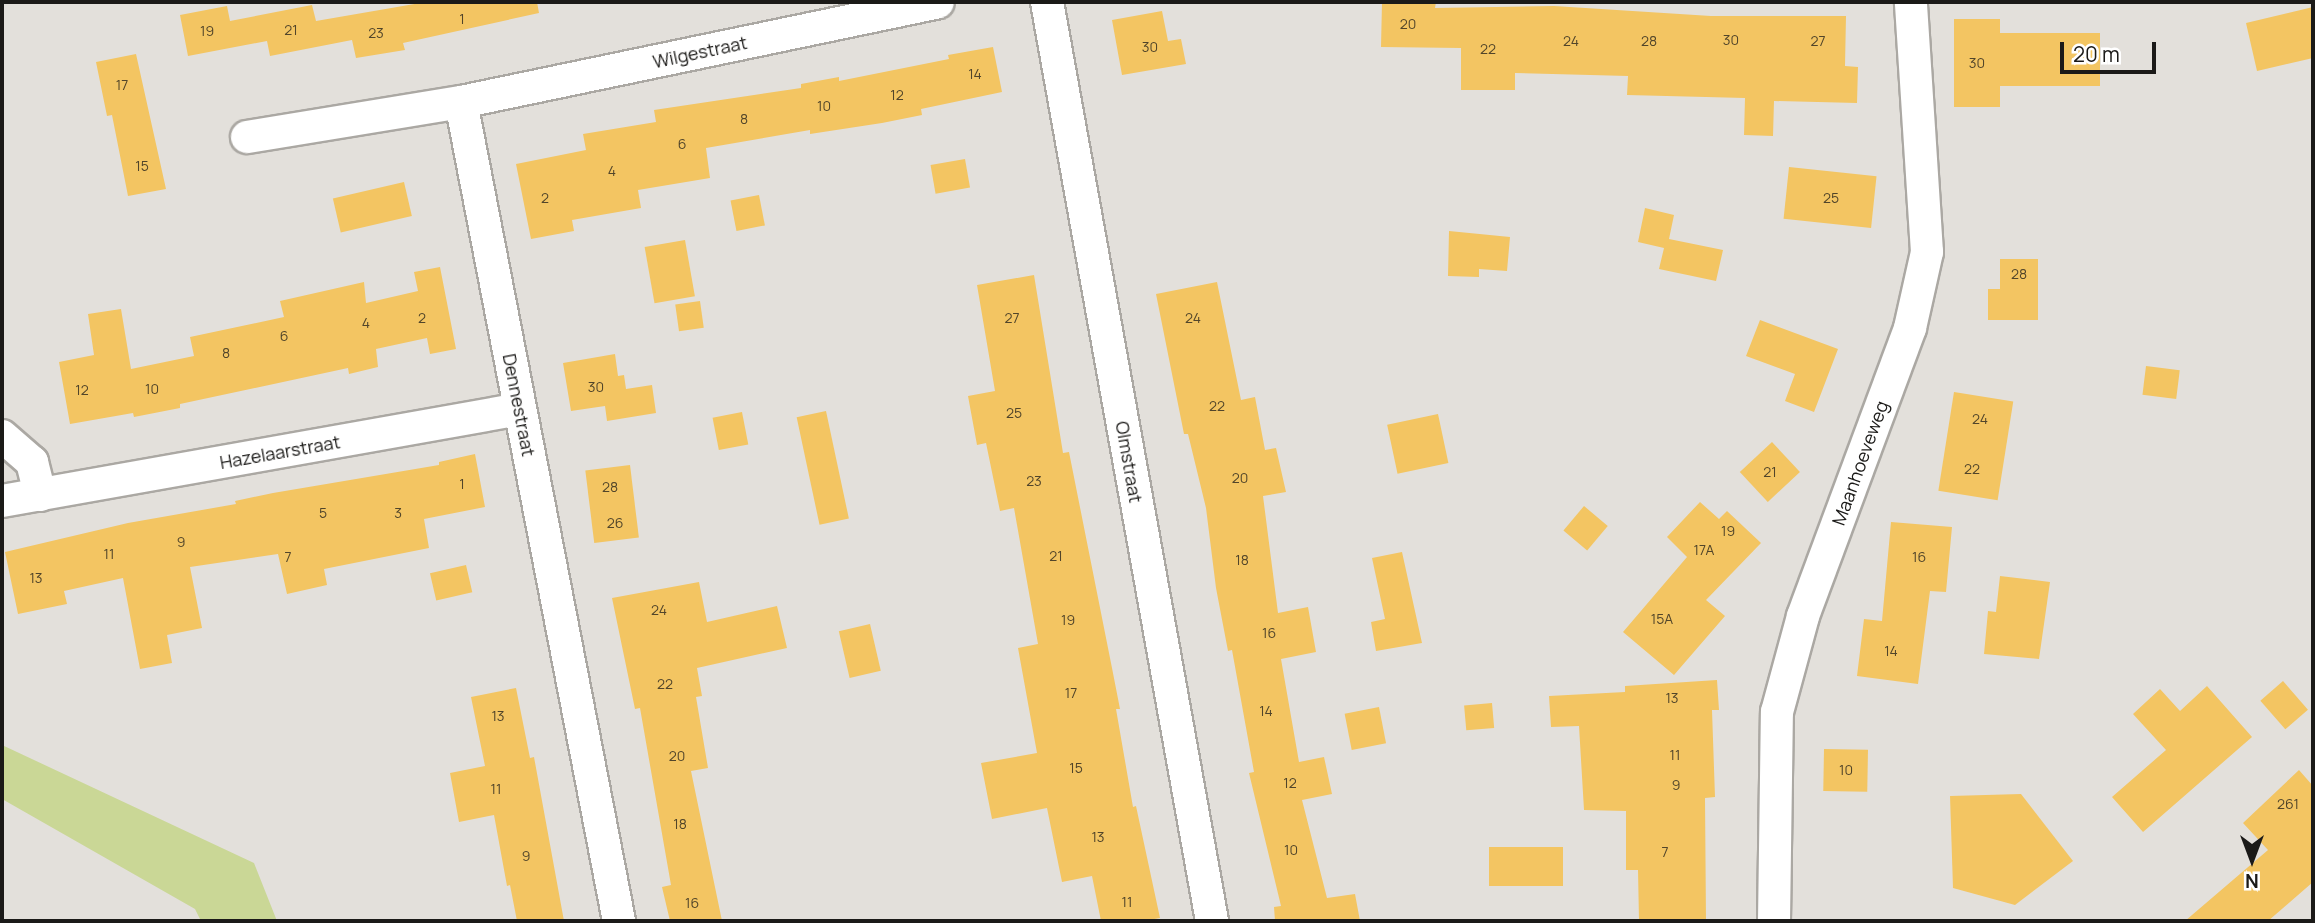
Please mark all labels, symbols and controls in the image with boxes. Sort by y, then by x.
house number: 1 [459,11,465,27]
house number: 20 [1400,16,1416,32]
house number: 21 [284,22,298,38]
house number: 19 [200,23,214,39]
house number: 23 [368,25,384,41]
scale bar [2063,28,2159,72]
street label: Wilgestraat [651,31,749,73]
house number: 30 [1723,32,1739,48]
house number: 24 [1563,33,1579,49]
house number: 28 [1641,33,1657,49]
house number: 27 [1810,33,1826,49]
house number: 30 [1142,39,1158,55]
text: 20 m [2073,40,2120,68]
house number: 22 [1480,41,1496,57]
house number: 30 [1969,55,1985,71]
house number: 14 [968,66,982,82]
house number: 17 [116,77,128,93]
house number: 12 [890,87,904,103]
house number: 10 [817,98,831,114]
house number: 8 [740,111,748,127]
house number: 6 [678,136,686,152]
house number: 15 [135,158,149,174]
house number: 4 [608,163,616,179]
house number: 2 [541,190,549,206]
house number: 25 [1823,190,1839,206]
house number: 28 [2011,266,2027,282]
house number: 2 [418,310,426,326]
house number: 27 [1004,310,1020,326]
house number: 24 [1185,310,1201,326]
house number: 4 [362,315,370,331]
house number: 6 [280,328,288,344]
house number: 8 [222,345,230,361]
street label: Dennestraat [498,352,540,458]
house number: 30 [588,379,604,395]
house number: 10 [145,381,159,397]
house number: 12 [75,382,89,398]
house number: 22 [1209,398,1225,414]
street label: Maanhoeveweg [1827,398,1893,528]
house number: 25 [1006,405,1022,421]
house number: 24 [1972,411,1988,427]
street label: Olmstraat [1111,420,1147,504]
street label: Hazelaarstraat [218,431,342,473]
house number: 22 [1964,461,1980,477]
house number: 21 [1763,464,1777,480]
house number: 20 [1232,470,1248,486]
house number: 23 [1026,473,1042,489]
house number: 1 [459,476,465,492]
house number: 28 [602,479,618,495]
house number: 5 [319,505,327,521]
house number: 3 [394,505,402,521]
house number: 26 [607,515,623,531]
house number: 19 [1721,523,1735,539]
house number: 9 [177,534,185,550]
house number: 17A [1694,542,1714,558]
house number: 11 [104,546,114,562]
house number: 21 [1049,548,1063,564]
house number: 7 [284,549,292,565]
house number: 16 [1912,549,1926,565]
house number: 18 [1235,552,1249,568]
house number: 13 [29,570,43,586]
house number: 24 [651,602,667,618]
house number: 15A [1651,611,1673,627]
house number: 19 [1061,612,1075,628]
house number: 16 [1262,625,1276,641]
house number: 14 [1884,643,1898,659]
house number: 22 [657,676,673,692]
house number: 17 [1065,685,1077,701]
house number: 13 [1665,690,1679,706]
house number: 14 [1259,703,1273,719]
house number: 13 [491,708,505,724]
house number: 11 [1670,747,1680,763]
house number: 20 [669,748,685,764]
house number: 15 [1069,760,1083,776]
house number: 10 [1839,762,1853,778]
house number: 12 [1283,775,1297,791]
house number: 9 [1672,777,1680,793]
house number: 11 [491,781,501,797]
house number: 261 [2277,796,2299,812]
house number: 18 [673,816,687,832]
north arrow [2217,825,2287,895]
house number: 13 [1091,829,1105,845]
house number: 10 [1284,842,1298,858]
house number: 7 [1661,844,1669,860]
house number: 9 [522,848,530,864]
text: N [2245,868,2259,894]
house number: 11 [1122,894,1132,910]
house number: 16 [685,895,699,911]

